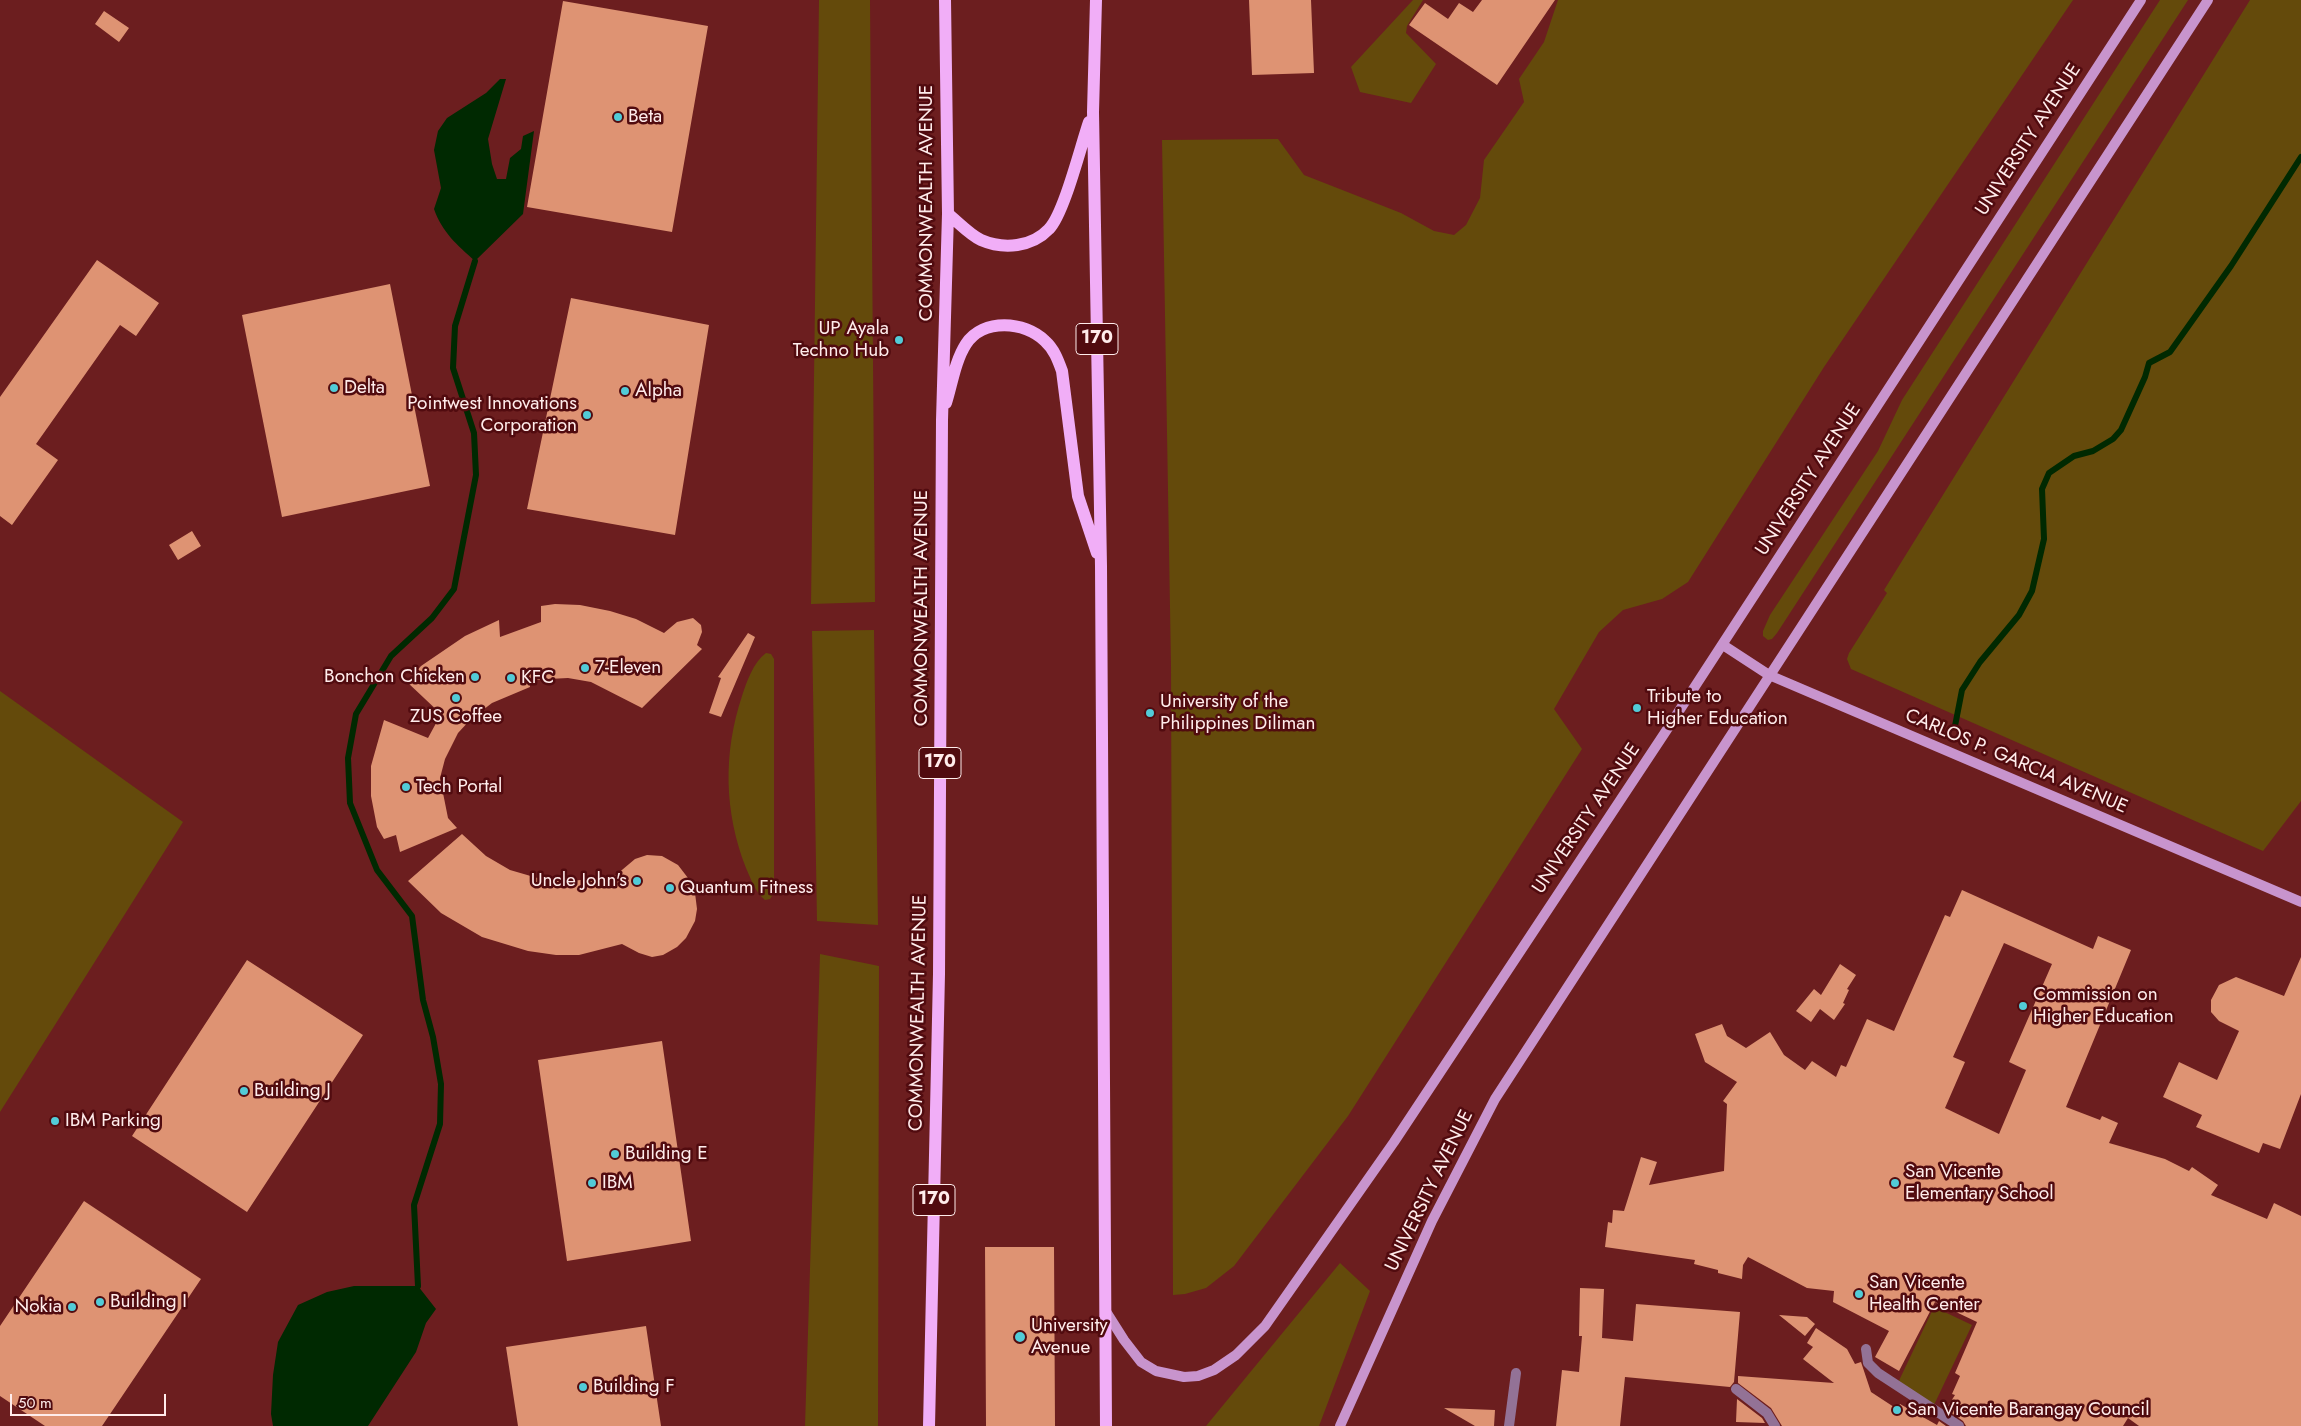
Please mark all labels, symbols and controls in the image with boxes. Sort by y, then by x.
street label: UNIVERSITY AVENUE [1971,60,2087,220]
street label: COMMONWEALTH AVENUE [916,85,938,321]
place label: Beta [628,106,662,128]
marker: Beta [612,111,624,123]
place label: UP Ayala Techno Hub [793,318,889,362]
road number: 170 [1076,324,1118,354]
marker: UP Ayala Techno Hub [893,334,905,346]
place label: Delta [344,377,385,399]
place label: Alpha [635,380,682,402]
marker: Delta [328,382,340,394]
marker: Alpha [619,385,631,397]
place label: Pointwest Innovations Corporation [407,393,577,437]
street label: UNIVERSITY AVENUE [1751,400,1867,560]
marker: Pointwest Innovations Corporation [581,409,593,421]
street label: COMMONWEALTH AVENUE [911,490,933,726]
place label: 7-Eleven [595,657,661,679]
marker: 7-Eleven [579,662,591,674]
place label: Bonchon Chicken [324,666,465,688]
place label: KFC [521,667,554,689]
marker: Bonchon Chicken [469,671,481,683]
marker: KFC [505,672,517,684]
place label: Tribute to Higher Education [1647,686,1788,730]
place label: University of the Philippines Diliman [1160,691,1315,735]
marker: ZUS Coffee [450,692,462,704]
marker: Tribute to Higher Education [1631,702,1643,714]
street label: CARLOS P. GARCIA AVENUE [1901,705,2131,819]
place label: ZUS Coffee [410,706,502,728]
marker: University of the Philippines Diliman [1144,707,1156,719]
street label: UNIVERSITY AVENUE [1528,739,1646,899]
road number: 170 [919,748,961,778]
place label: Tech Portal [416,776,502,798]
marker: Tech Portal [400,781,412,793]
place label: Uncle John's [531,870,627,892]
marker: Uncle John's [631,875,643,887]
place label: Quantum Fitness [680,877,813,899]
marker: Quantum Fitness [664,882,676,894]
street label: COMMONWEALTH AVENUE [906,895,932,1131]
place label: Commission on Higher Education [2033,984,2174,1028]
marker: Commission on Higher Education [2017,1000,2029,1012]
place label: Building J [254,1080,331,1102]
marker: Building J [238,1085,250,1097]
street label: UNIVERSITY AVENUE [1381,1107,1479,1275]
place label: IBM Parking [65,1110,161,1132]
marker: IBM Parking [49,1115,61,1127]
place label: Building E [625,1143,708,1165]
marker: Building E [609,1148,621,1160]
place label: San Vicente Elementary School [1905,1161,2054,1205]
place label: IBM [602,1172,633,1194]
marker: IBM [586,1177,598,1189]
marker: San Vicente Elementary School [1889,1177,1901,1189]
road number: 170 [913,1184,955,1216]
place label: San Vicente Health Center [1869,1272,1980,1316]
marker: San Vicente Health Center [1853,1288,1865,1300]
place label: Building I [110,1291,187,1313]
place label: Nokia [14,1296,62,1318]
marker: Building I [94,1296,106,1308]
marker: Nokia [66,1301,78,1313]
place label: University Avenue [1031,1315,1108,1359]
marker: University Avenue [1013,1330,1027,1344]
place label: Building F [593,1376,675,1398]
marker: Building F [577,1381,589,1393]
scale bar [12,1384,169,1416]
text: 50 m [18,1392,52,1414]
place label: San Vicente Barangay Council [1907,1399,2150,1421]
marker: San Vicente Barangay Council [1891,1404,1903,1416]

